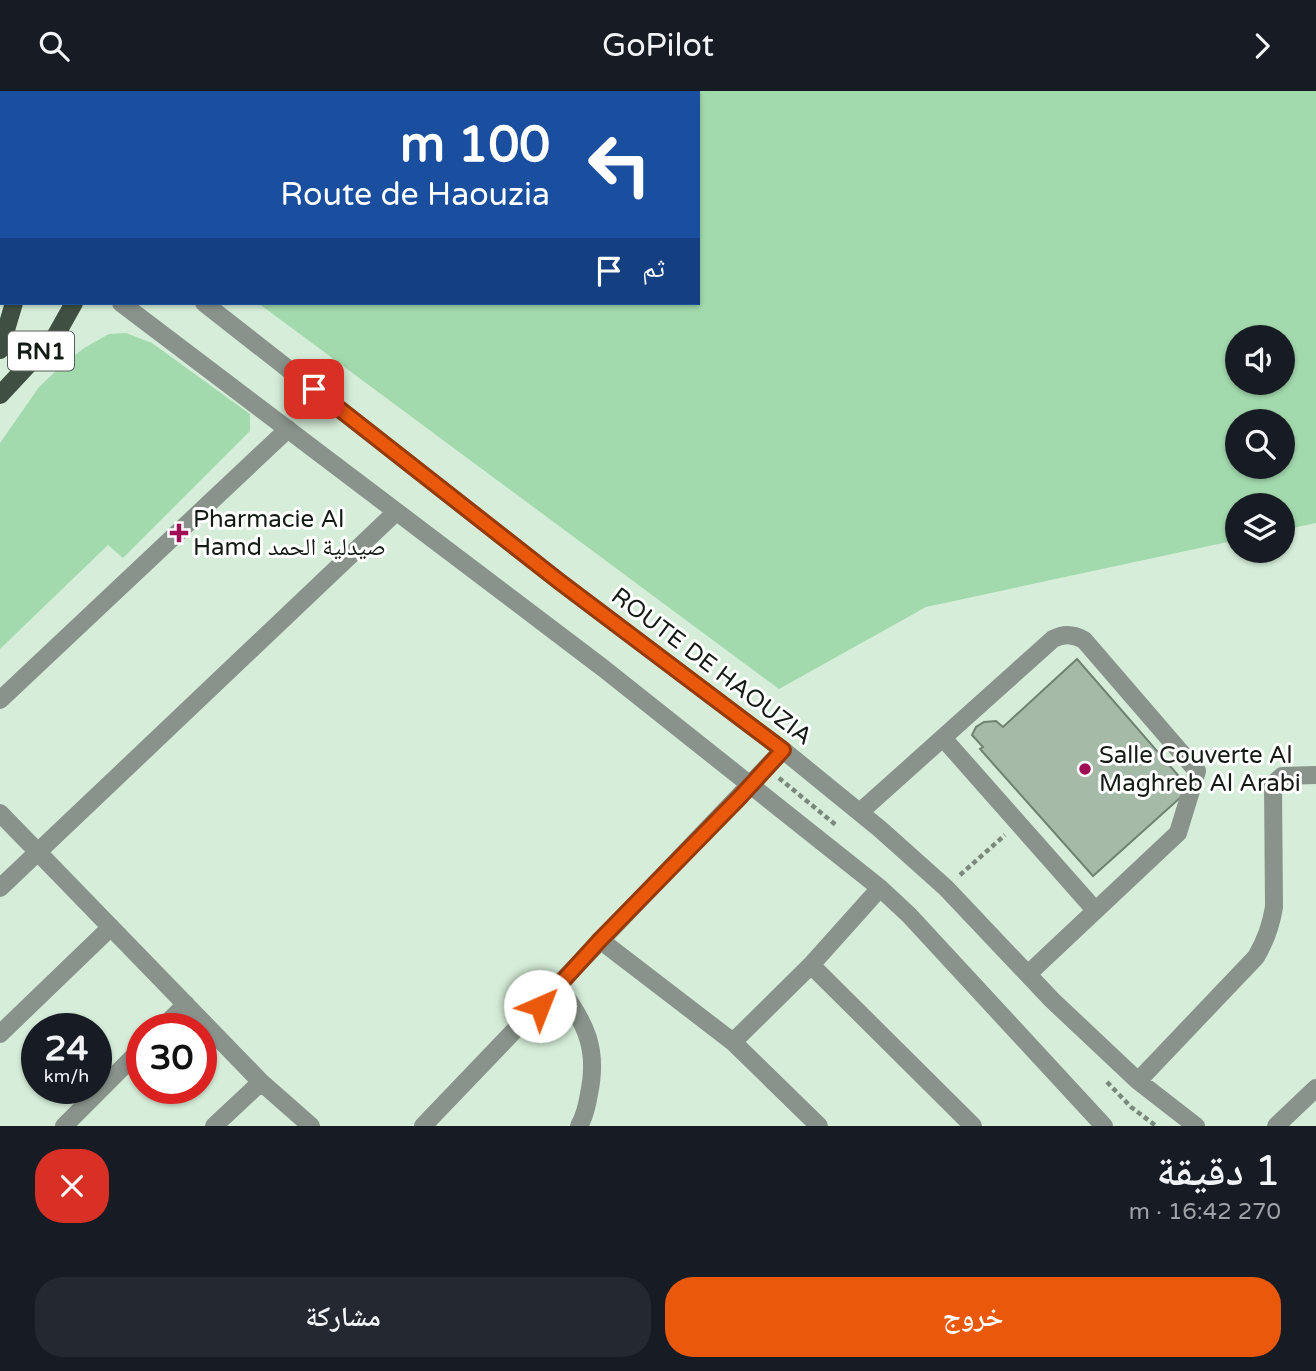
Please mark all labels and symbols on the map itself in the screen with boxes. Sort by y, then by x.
road number: RN1 [8,332,74,371]
pin [284,359,344,419]
place label: Pharmacie Al Hamd صيدلية الحمد [193,505,386,562]
marker: Pharmacie Al Hamd صيدلية الحمد [171,525,187,541]
street label: ROUTE DE HAOUZIA [606,581,818,751]
place label: Salle Couverte Al Maghreb Al Arabi [1099,741,1301,798]
marker: Salle Couverte Al Maghreb Al Arabi [1077,761,1093,777]
position arrow [503,969,577,1043]
speed limit sign: 30 [126,1013,217,1104]

